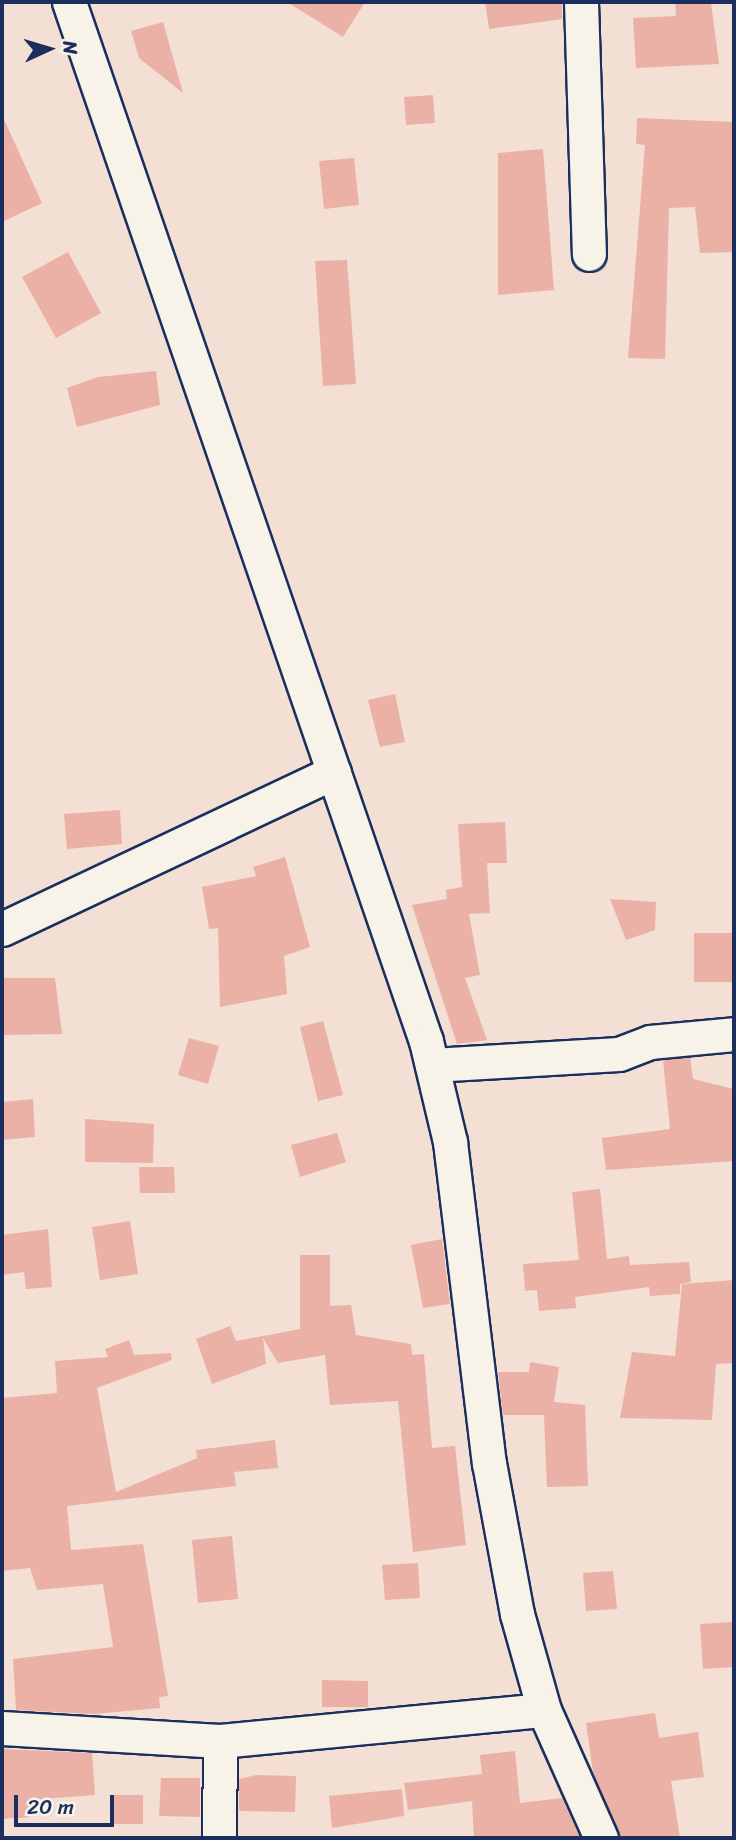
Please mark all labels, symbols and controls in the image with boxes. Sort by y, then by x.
north arrow [14,14,84,84]
text: N [54,40,87,55]
scale bar [18,1780,117,1824]
text: 20 m [27,1788,74,1826]

